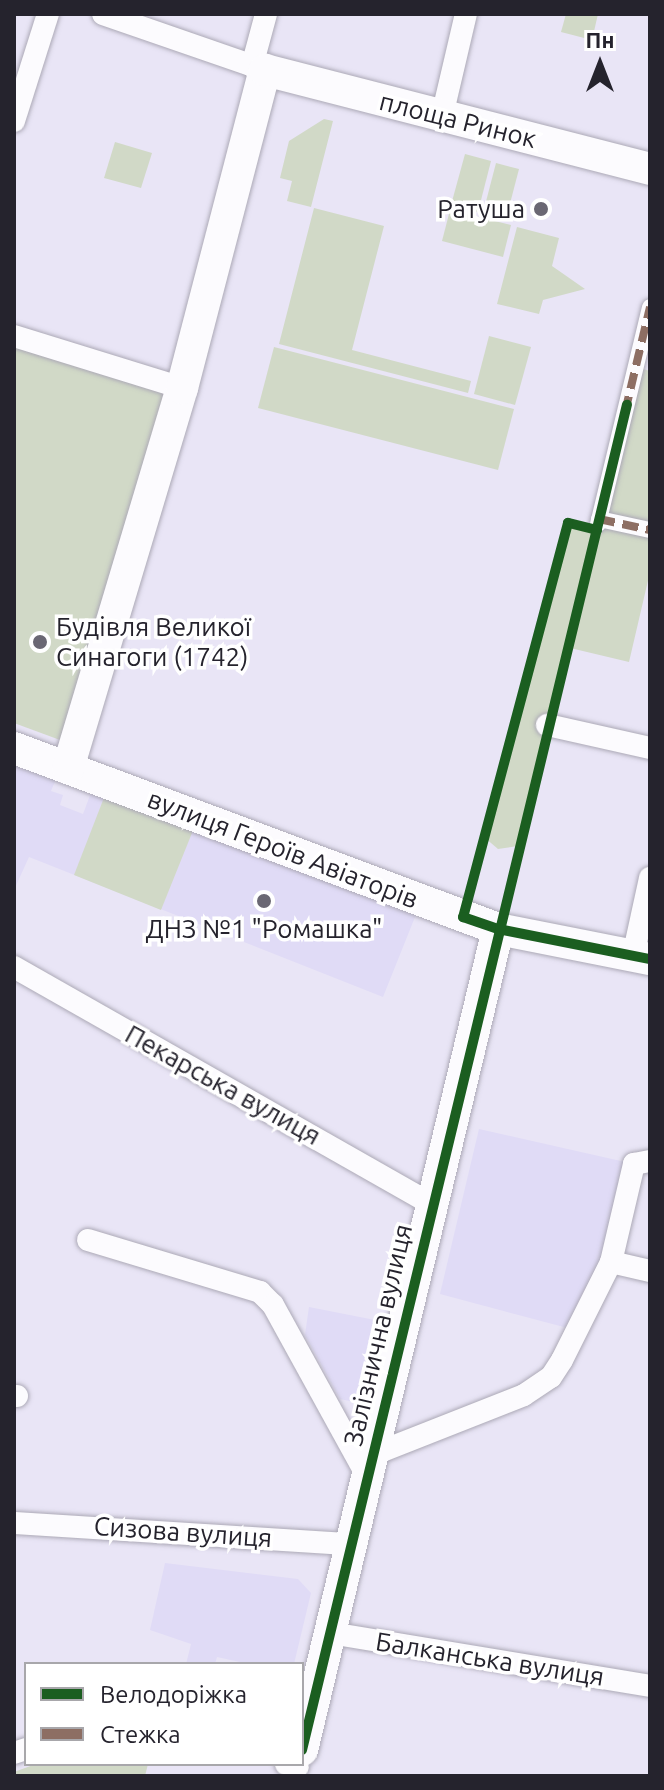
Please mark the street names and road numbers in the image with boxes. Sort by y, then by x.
street label: площа Ринок [376,85,540,155]
street label: вулиця Героїв Авіаторів [143,783,423,915]
street label: Пекарська вулиця [120,1018,326,1152]
street label: Залізнична вулиця [337,1221,419,1449]
street label: Сизова вулиця [93,1510,273,1554]
street label: Балканська вулиця [374,1626,606,1692]

